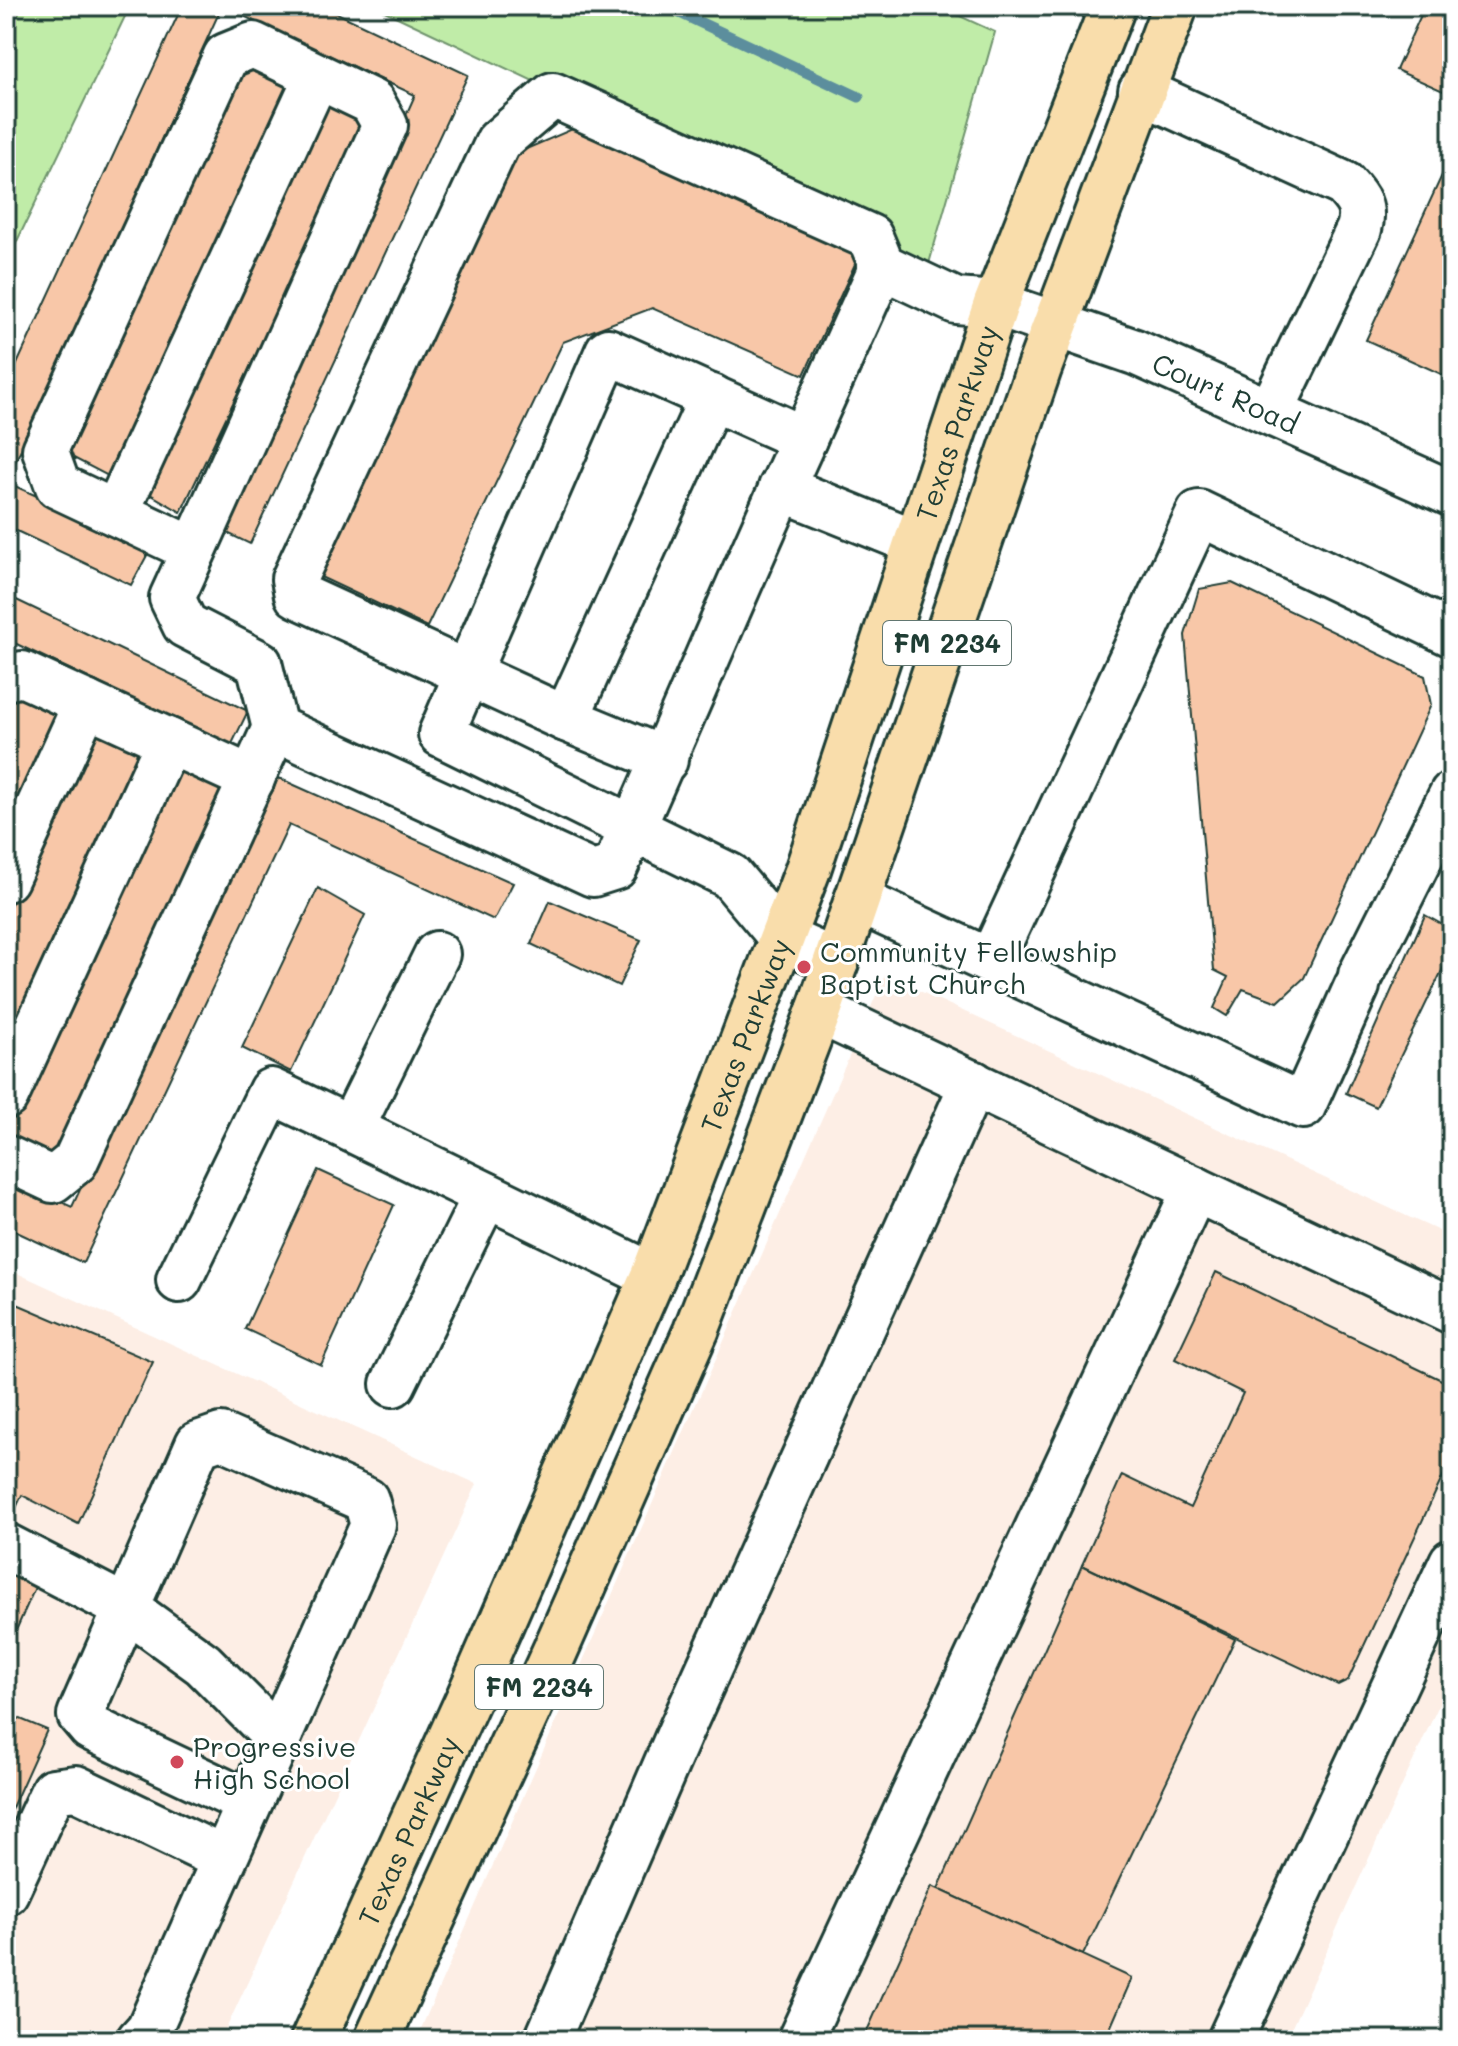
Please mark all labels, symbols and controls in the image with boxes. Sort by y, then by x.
street label: Texas Parkway [907,320,1006,526]
street label: Court Road [1147,344,1305,441]
road number: FM 2234 [883,621,1011,665]
street label: Texas Parkway [692,933,798,1137]
place label: Community Fellowship Baptist Church [820,933,1117,1001]
marker: Community Fellowship Baptist Church [795,958,813,976]
road number: FM 2234 [475,1665,603,1709]
place label: Progressive High School [193,1728,356,1796]
street label: Texas Parkway [349,1730,467,1931]
marker: Progressive High School [168,1753,186,1771]

